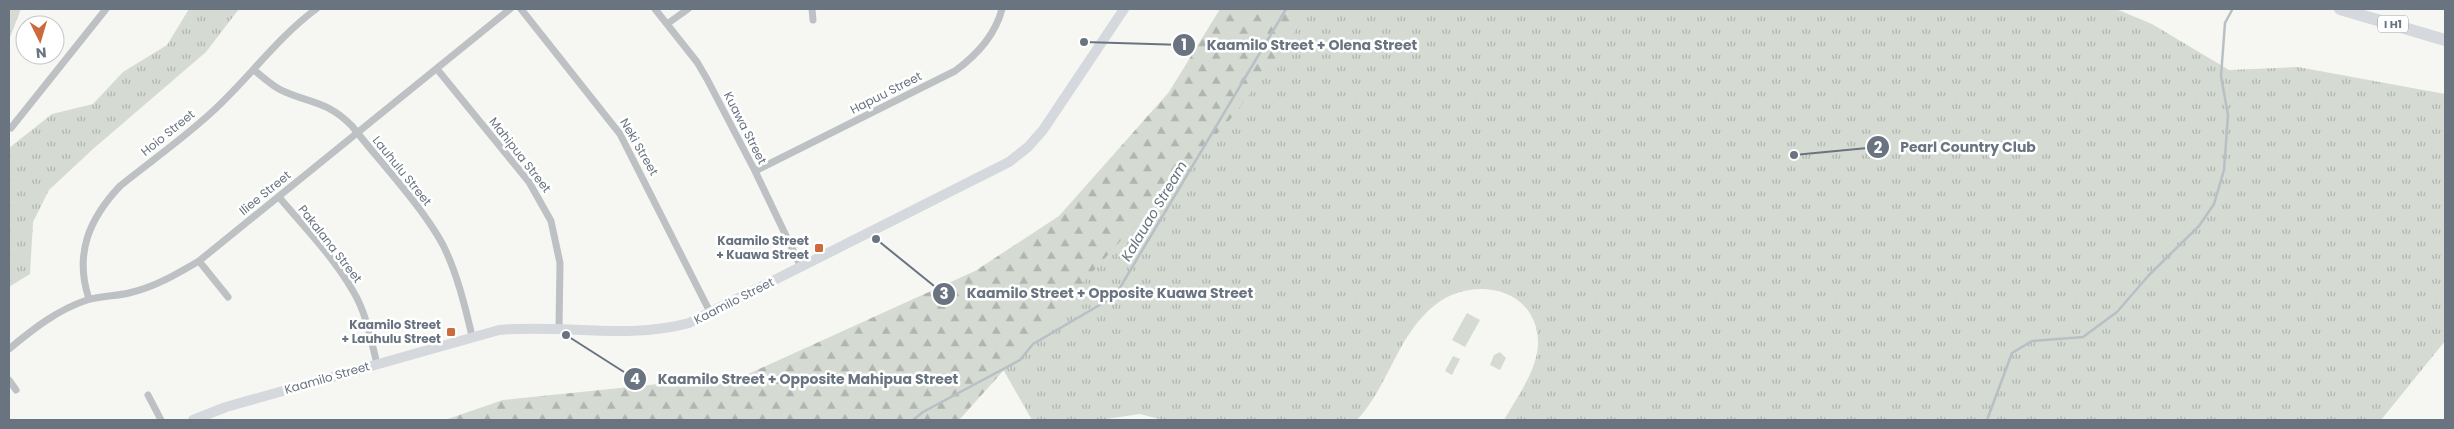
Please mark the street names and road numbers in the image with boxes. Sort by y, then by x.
road number: I H1 [2378,15,2408,32]
street label: Hapuu Street [847,67,924,118]
street label: Kuawa Street [720,89,771,167]
street label: Hoio Street [137,106,198,160]
street label: Mahipua Street [486,113,555,196]
street label: Neki Street [616,115,663,178]
street label: Lauhulu Street [369,132,436,209]
street label: Iliee Street [235,166,294,219]
street label: Pakalana Street [295,201,366,286]
street label: Kaamilo Street [691,273,777,328]
street label: Kaamilo Street [282,357,371,398]

